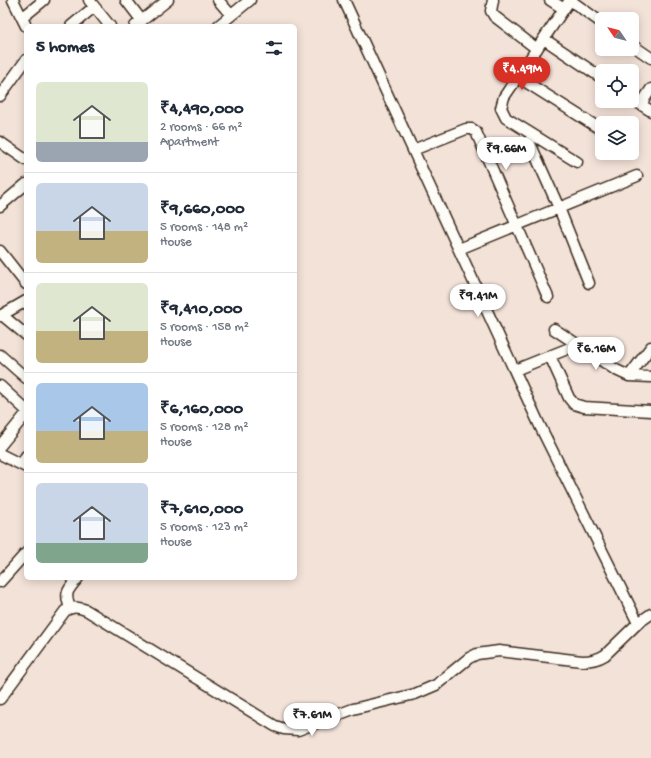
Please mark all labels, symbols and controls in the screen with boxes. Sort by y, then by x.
north arrow [595,12,639,56]
map controls [595,12,639,160]
icon: filters [263,37,285,59]
text: 5 homes [36,38,94,58]
pin: ₹4.49M [489,57,555,91]
text: ₹4.49M [502,62,542,77]
button: locate [595,64,639,108]
icon: home [68,98,116,146]
text: ₹4,490,000 [160,100,244,120]
button: layers [595,116,639,160]
text: 2 rooms · 66 m² [160,120,242,135]
text: Apartment [160,135,219,150]
pin: ₹9.66M [473,137,539,171]
text: ₹9.66M [486,142,526,157]
icon: home [68,199,116,247]
text: ₹9,660,000 [160,200,245,220]
text: 5 rooms · 148 m² [160,220,248,235]
text: House [160,235,192,250]
pin: ₹9.41M [445,284,511,318]
text: ₹9.41M [459,289,497,304]
icon: home [68,299,116,347]
text: ₹9,410,000 [160,300,242,320]
text: 5 rooms · 158 m² [160,320,249,335]
text: House [160,335,192,350]
pin: ₹6.16M [563,337,629,371]
text: ₹6.16M [577,342,615,357]
icon: home [68,399,116,447]
text: ₹6,160,000 [160,400,243,420]
text: 5 rooms · 128 m² [160,420,248,435]
text: House [160,435,192,450]
icon: home [68,499,116,547]
text: ₹7,610,000 [160,500,243,520]
text: 5 rooms · 123 m² [160,520,248,535]
text: House [160,535,192,550]
pin: ₹7.61M [279,703,345,737]
text: ₹7.61M [292,708,332,723]

